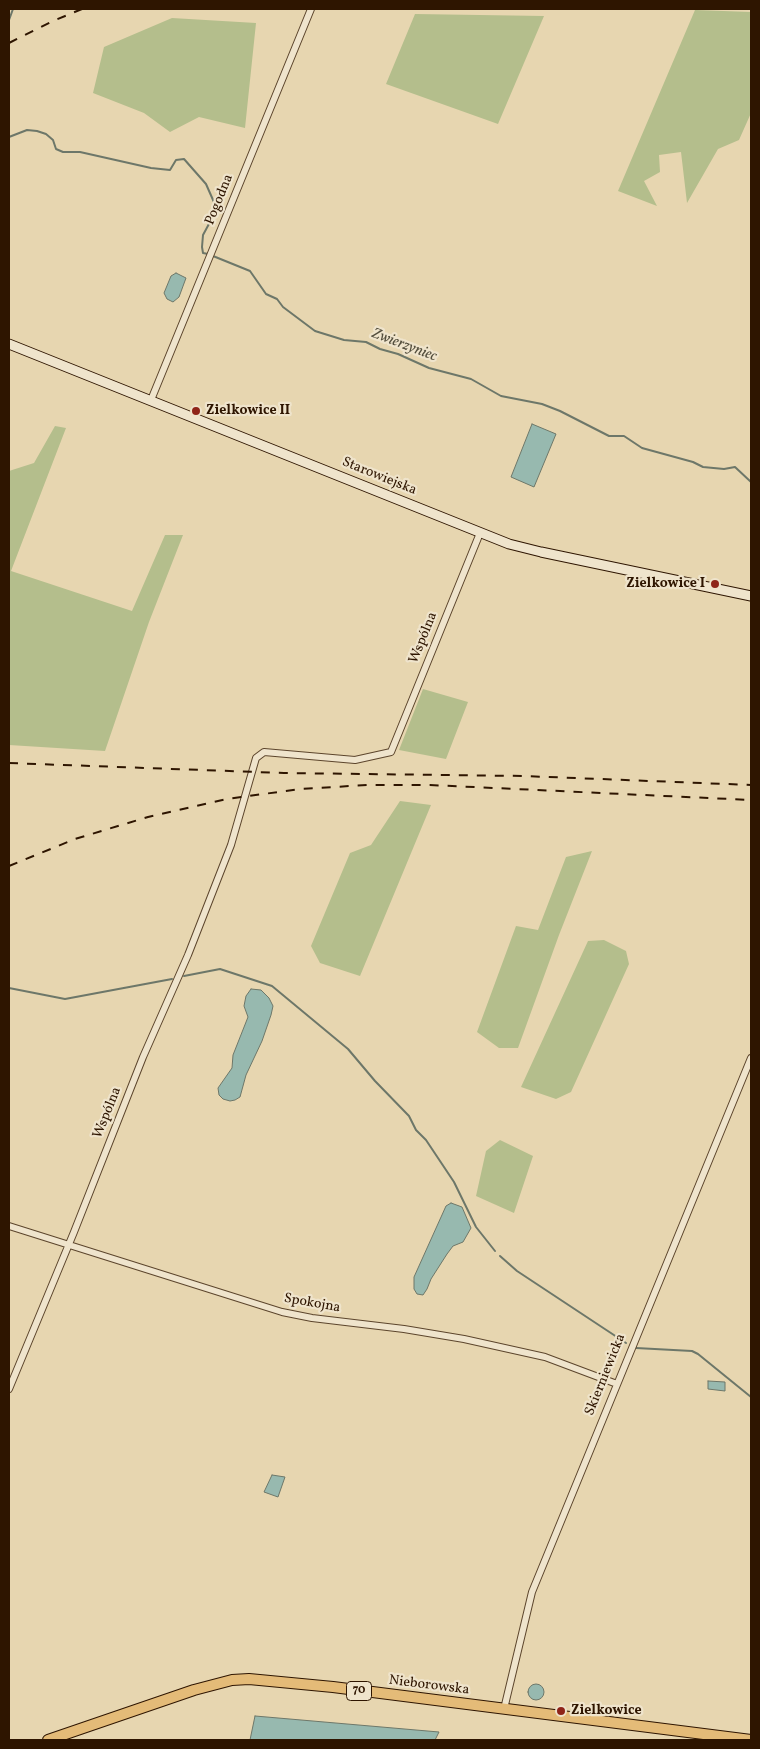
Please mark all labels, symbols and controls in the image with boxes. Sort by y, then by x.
street label: Pogodna [202,172,238,228]
water label: Zwierzyniec [369,325,439,367]
place label: Zielkowice II [206,403,290,419]
marker: Zielkowice II [190,405,202,417]
street label: Starowiejska [339,454,419,500]
place label: Zielkowice I [626,576,705,592]
marker: Zielkowice I [709,578,721,590]
street label: Wspólna [406,610,442,666]
street label: Wspólna [90,1085,126,1141]
street label: Spokojna [282,1291,342,1317]
street label: Skierniewicka [582,1332,630,1418]
street label: Nieborowska [388,1673,470,1699]
road number: 70 [346,1682,372,1700]
place label: Zielkowice [571,1703,642,1719]
marker: Zielkowice [555,1705,567,1717]

